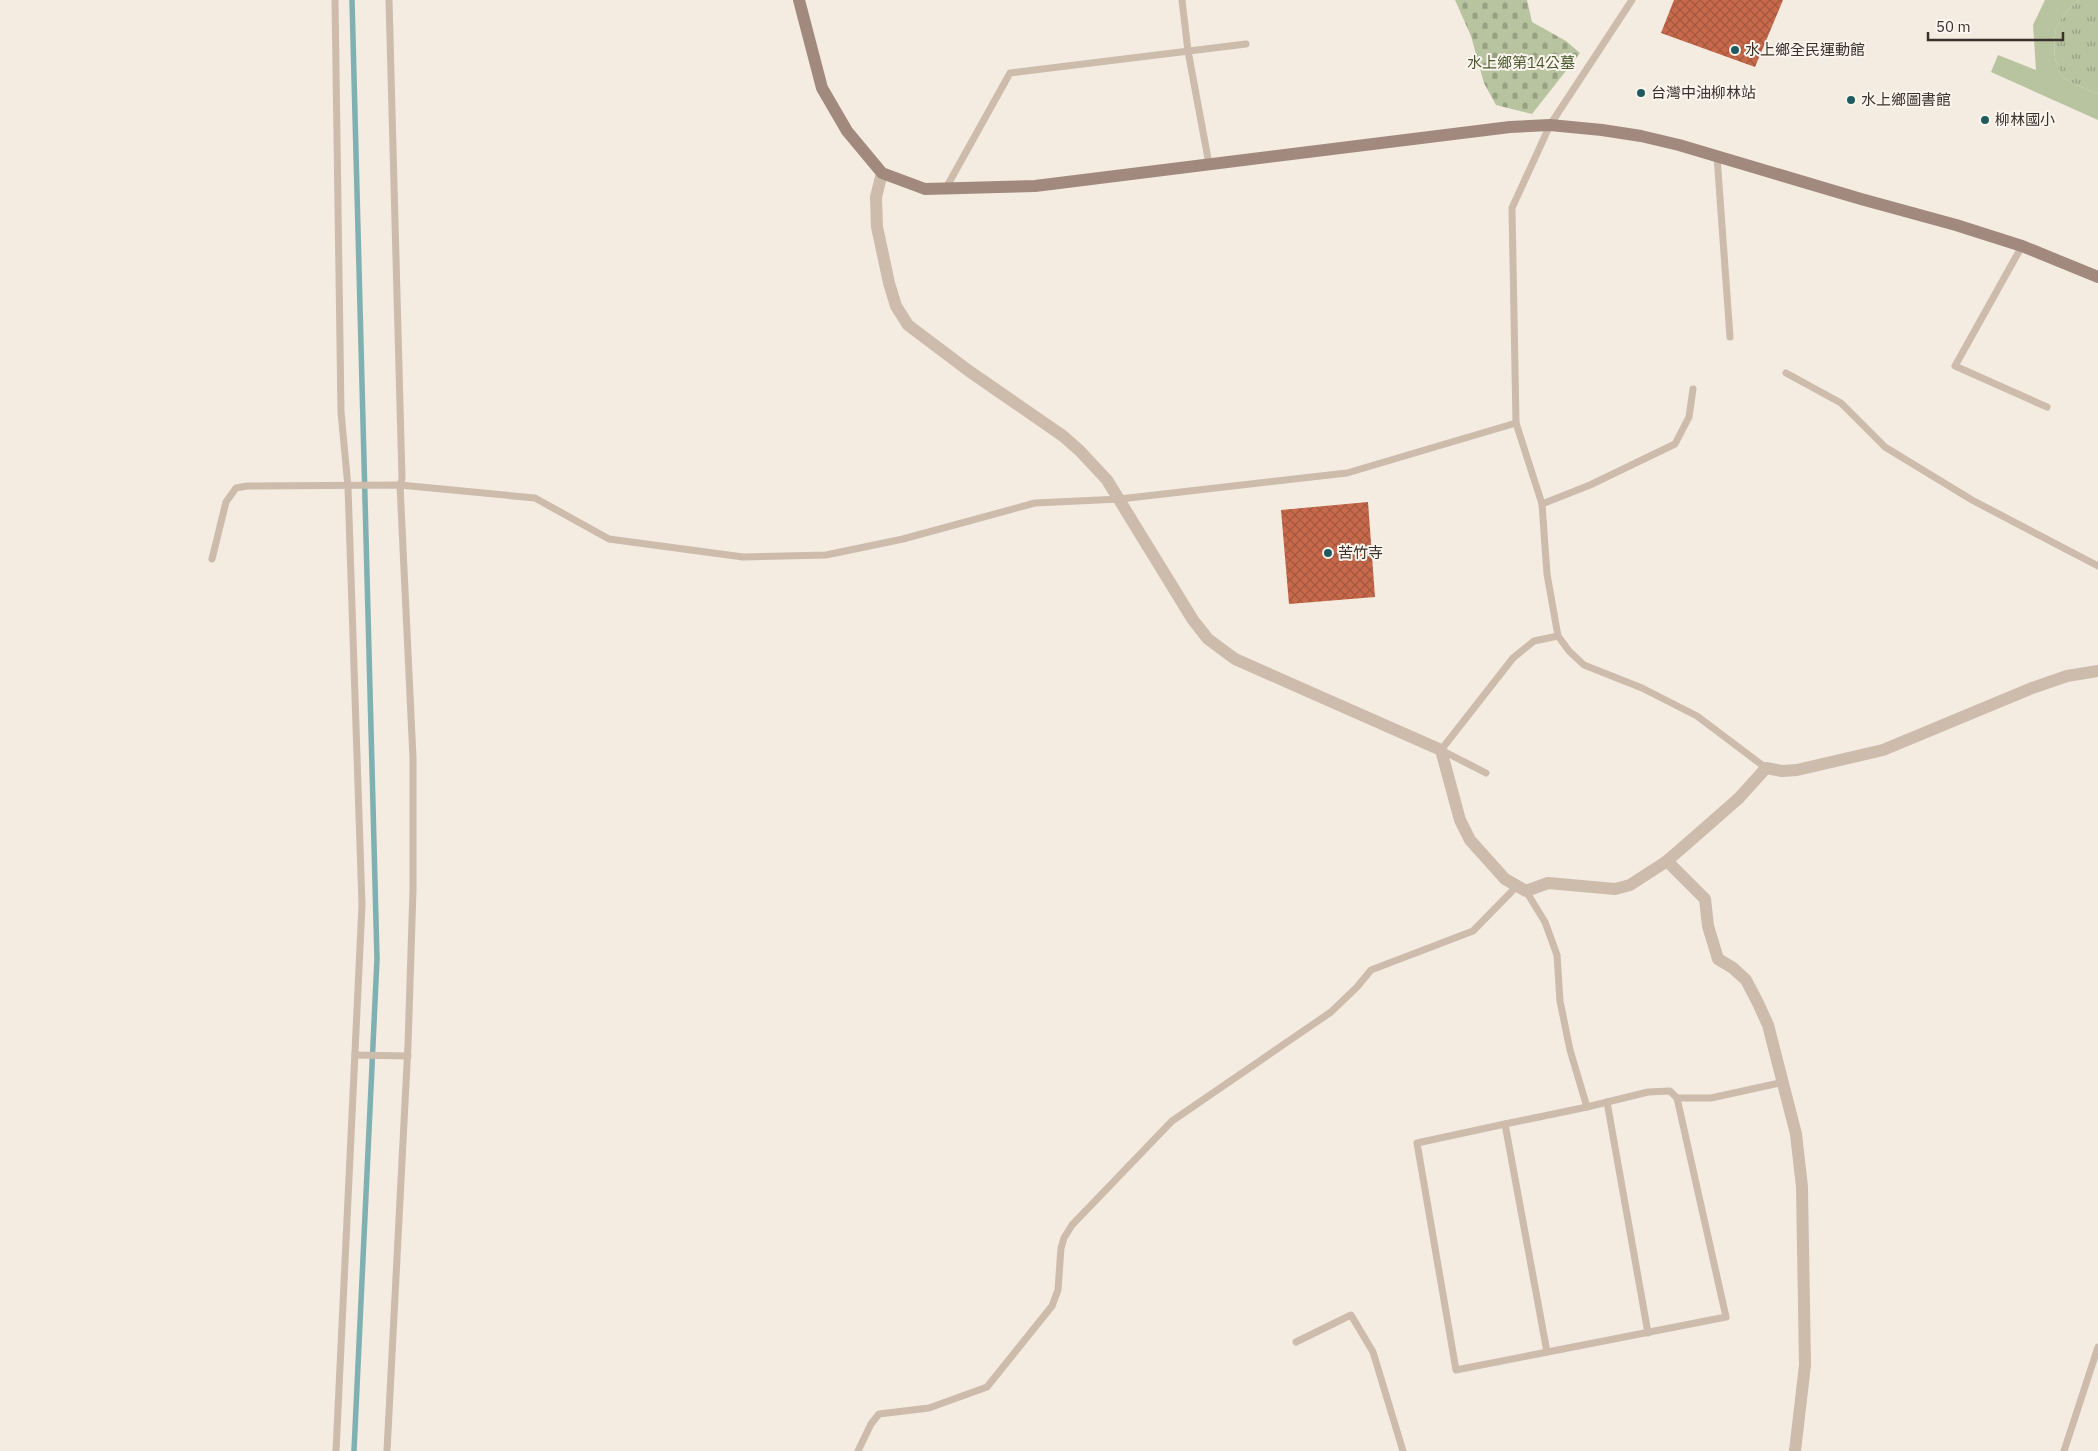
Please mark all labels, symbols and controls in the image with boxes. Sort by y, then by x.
scale bar [1928,10,2063,42]
text: 50 m [1936,17,1971,36]
place label: 水上鄉全民運動館 [1745,40,1865,59]
marker: 水上鄉全民運動館 [1729,44,1741,56]
park label: 水上鄉第14公墓 [1467,53,1575,72]
place label: 台灣中油柳林站 [1651,83,1756,102]
marker: 台灣中油柳林站 [1635,87,1647,99]
place label: 水上鄉圖書館 [1861,90,1951,109]
marker: 水上鄉圖書館 [1845,94,1857,106]
place label: 柳林國小 [1995,110,2055,129]
marker: 柳林國小 [1979,114,1991,126]
place label: 苦竹寺 [1338,543,1383,562]
marker: 苦竹寺 [1322,547,1334,559]

